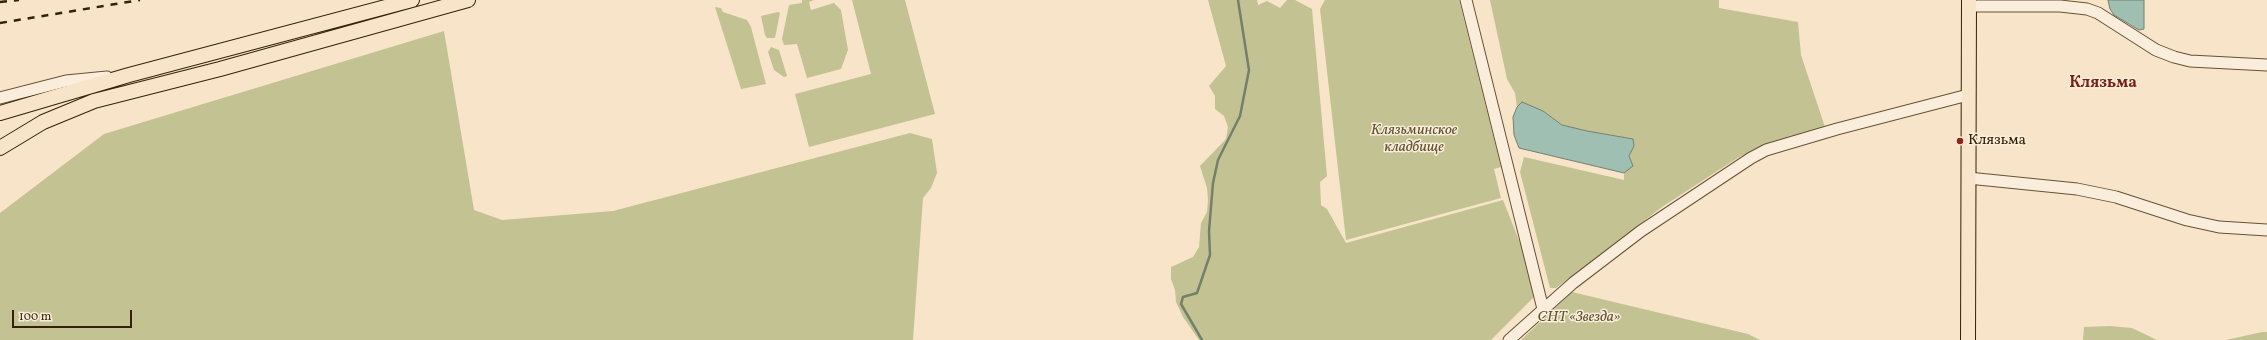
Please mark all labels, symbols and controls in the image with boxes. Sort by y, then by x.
district label: Клязьма [2069,74,2137,94]
park label: Клязьминское кладбище [1371,122,1457,157]
place label: Клязьма [1968,132,2026,150]
marker: Клязьма [1955,136,1965,146]
scale bar [14,302,134,328]
text: 100 m [19,309,51,325]
park label: СНТ «Звезда» [1538,309,1620,327]

